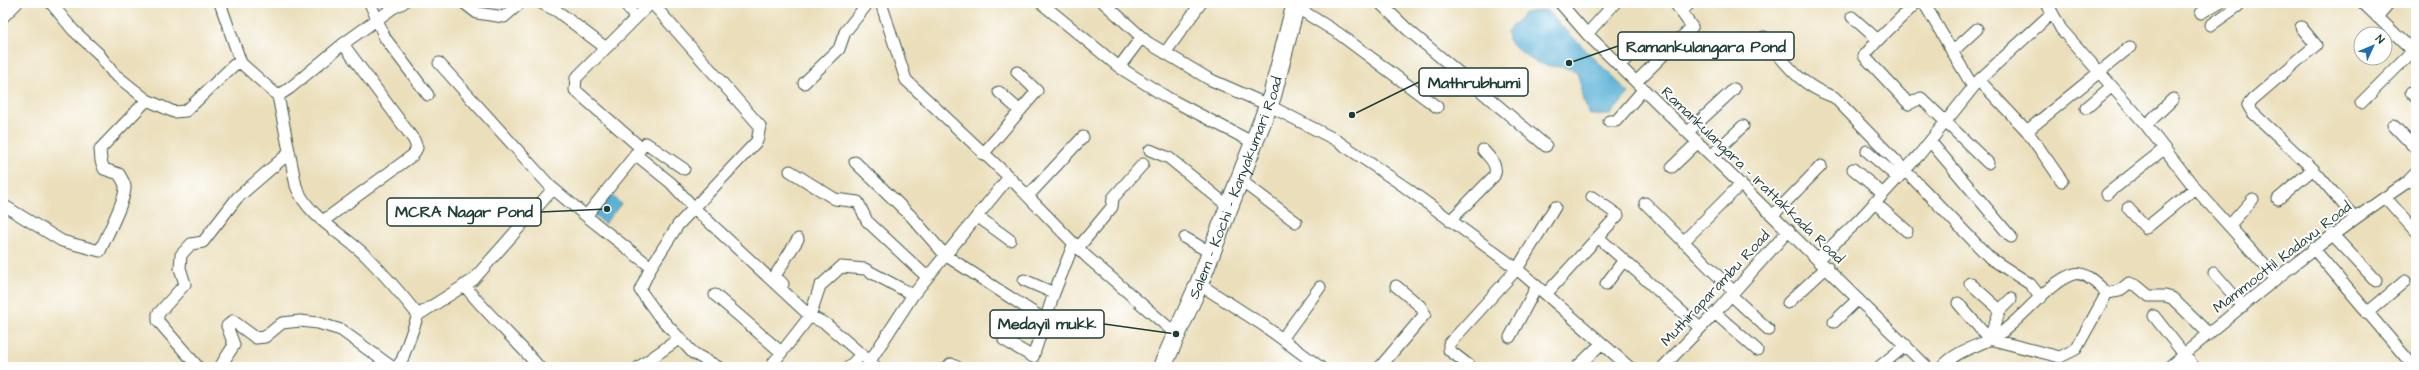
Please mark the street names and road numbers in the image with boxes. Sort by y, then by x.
street label: Salem - Kochi - Kanyakumari Road [1184,74,1288,302]
street label: Ramankulangara - Irattakkada Road [1656,82,1849,270]
street label: Mammoottil Kadavu Road [2208,196,2356,318]
street label: Muthiraparambu Road [1656,225,1775,351]

